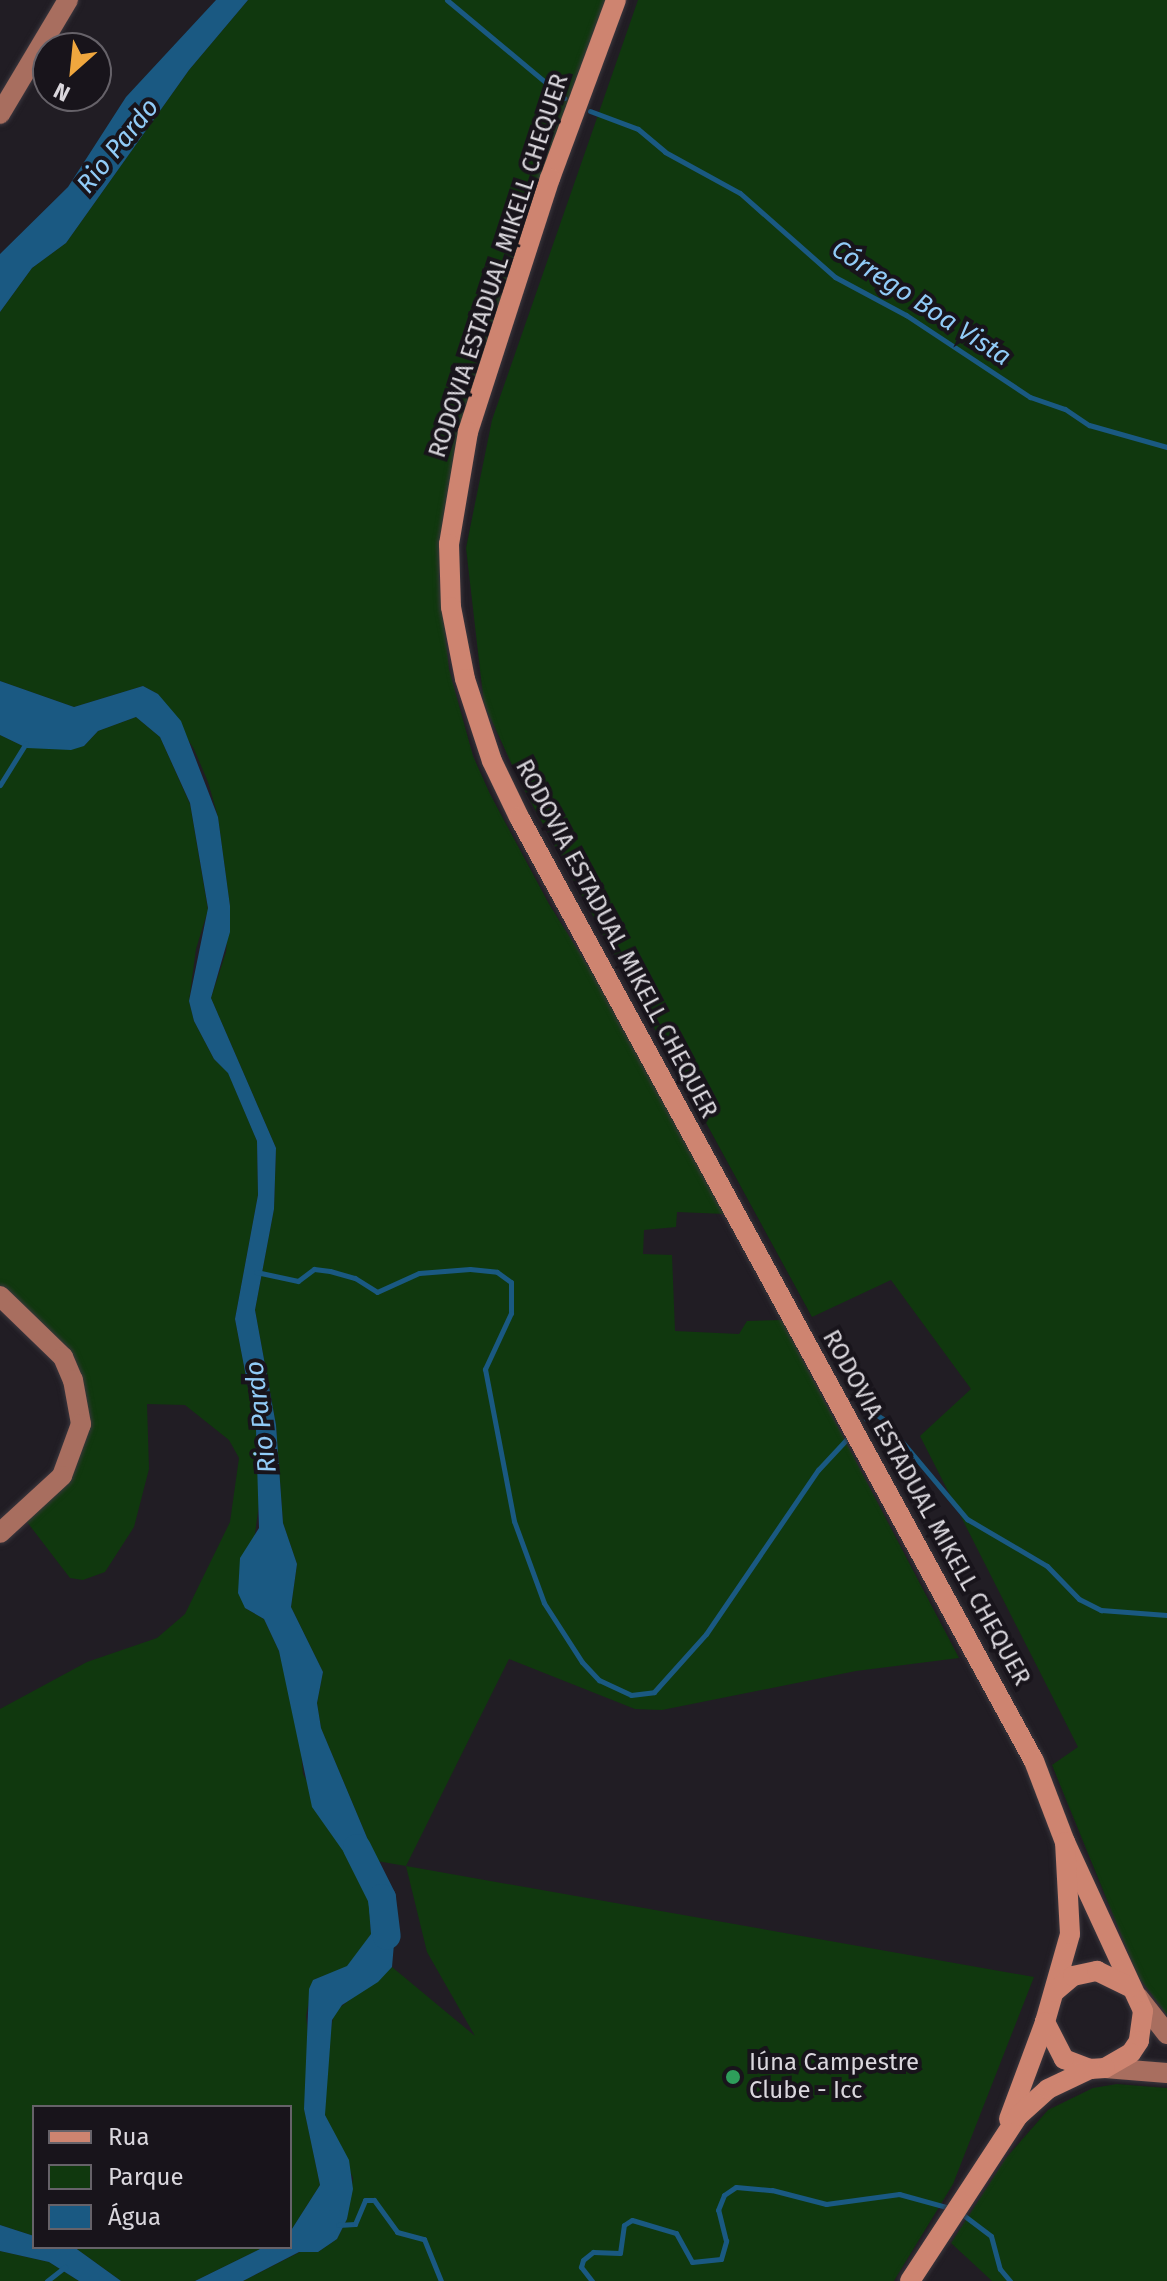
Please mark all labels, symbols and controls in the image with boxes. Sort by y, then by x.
north arrow [32,32,112,112]
street label: RODOVIA ESTADUAL MIKELL CHEQUER [423,70,575,462]
text: N [49,77,74,107]
water label: Rio Pardo [70,92,166,200]
water label: Córrego Boa Vista [826,233,1016,373]
street label: RODOVIA ESTADUAL MIKELL CHEQUER [509,755,723,1123]
street label: RODOVIA ESTADUAL MIKELL CHEQUER [816,1325,1036,1691]
water label: Rio Pardo [239,1359,283,1475]
place label: Iúna Campestre Clube - Icc [749,2049,919,2105]
marker: Iúna Campestre Clube - Icc [724,2068,742,2086]
legend [32,2105,292,2249]
text: Rua [108,2123,150,2151]
text: Parque [108,2163,184,2191]
text: Água [108,2203,161,2231]

